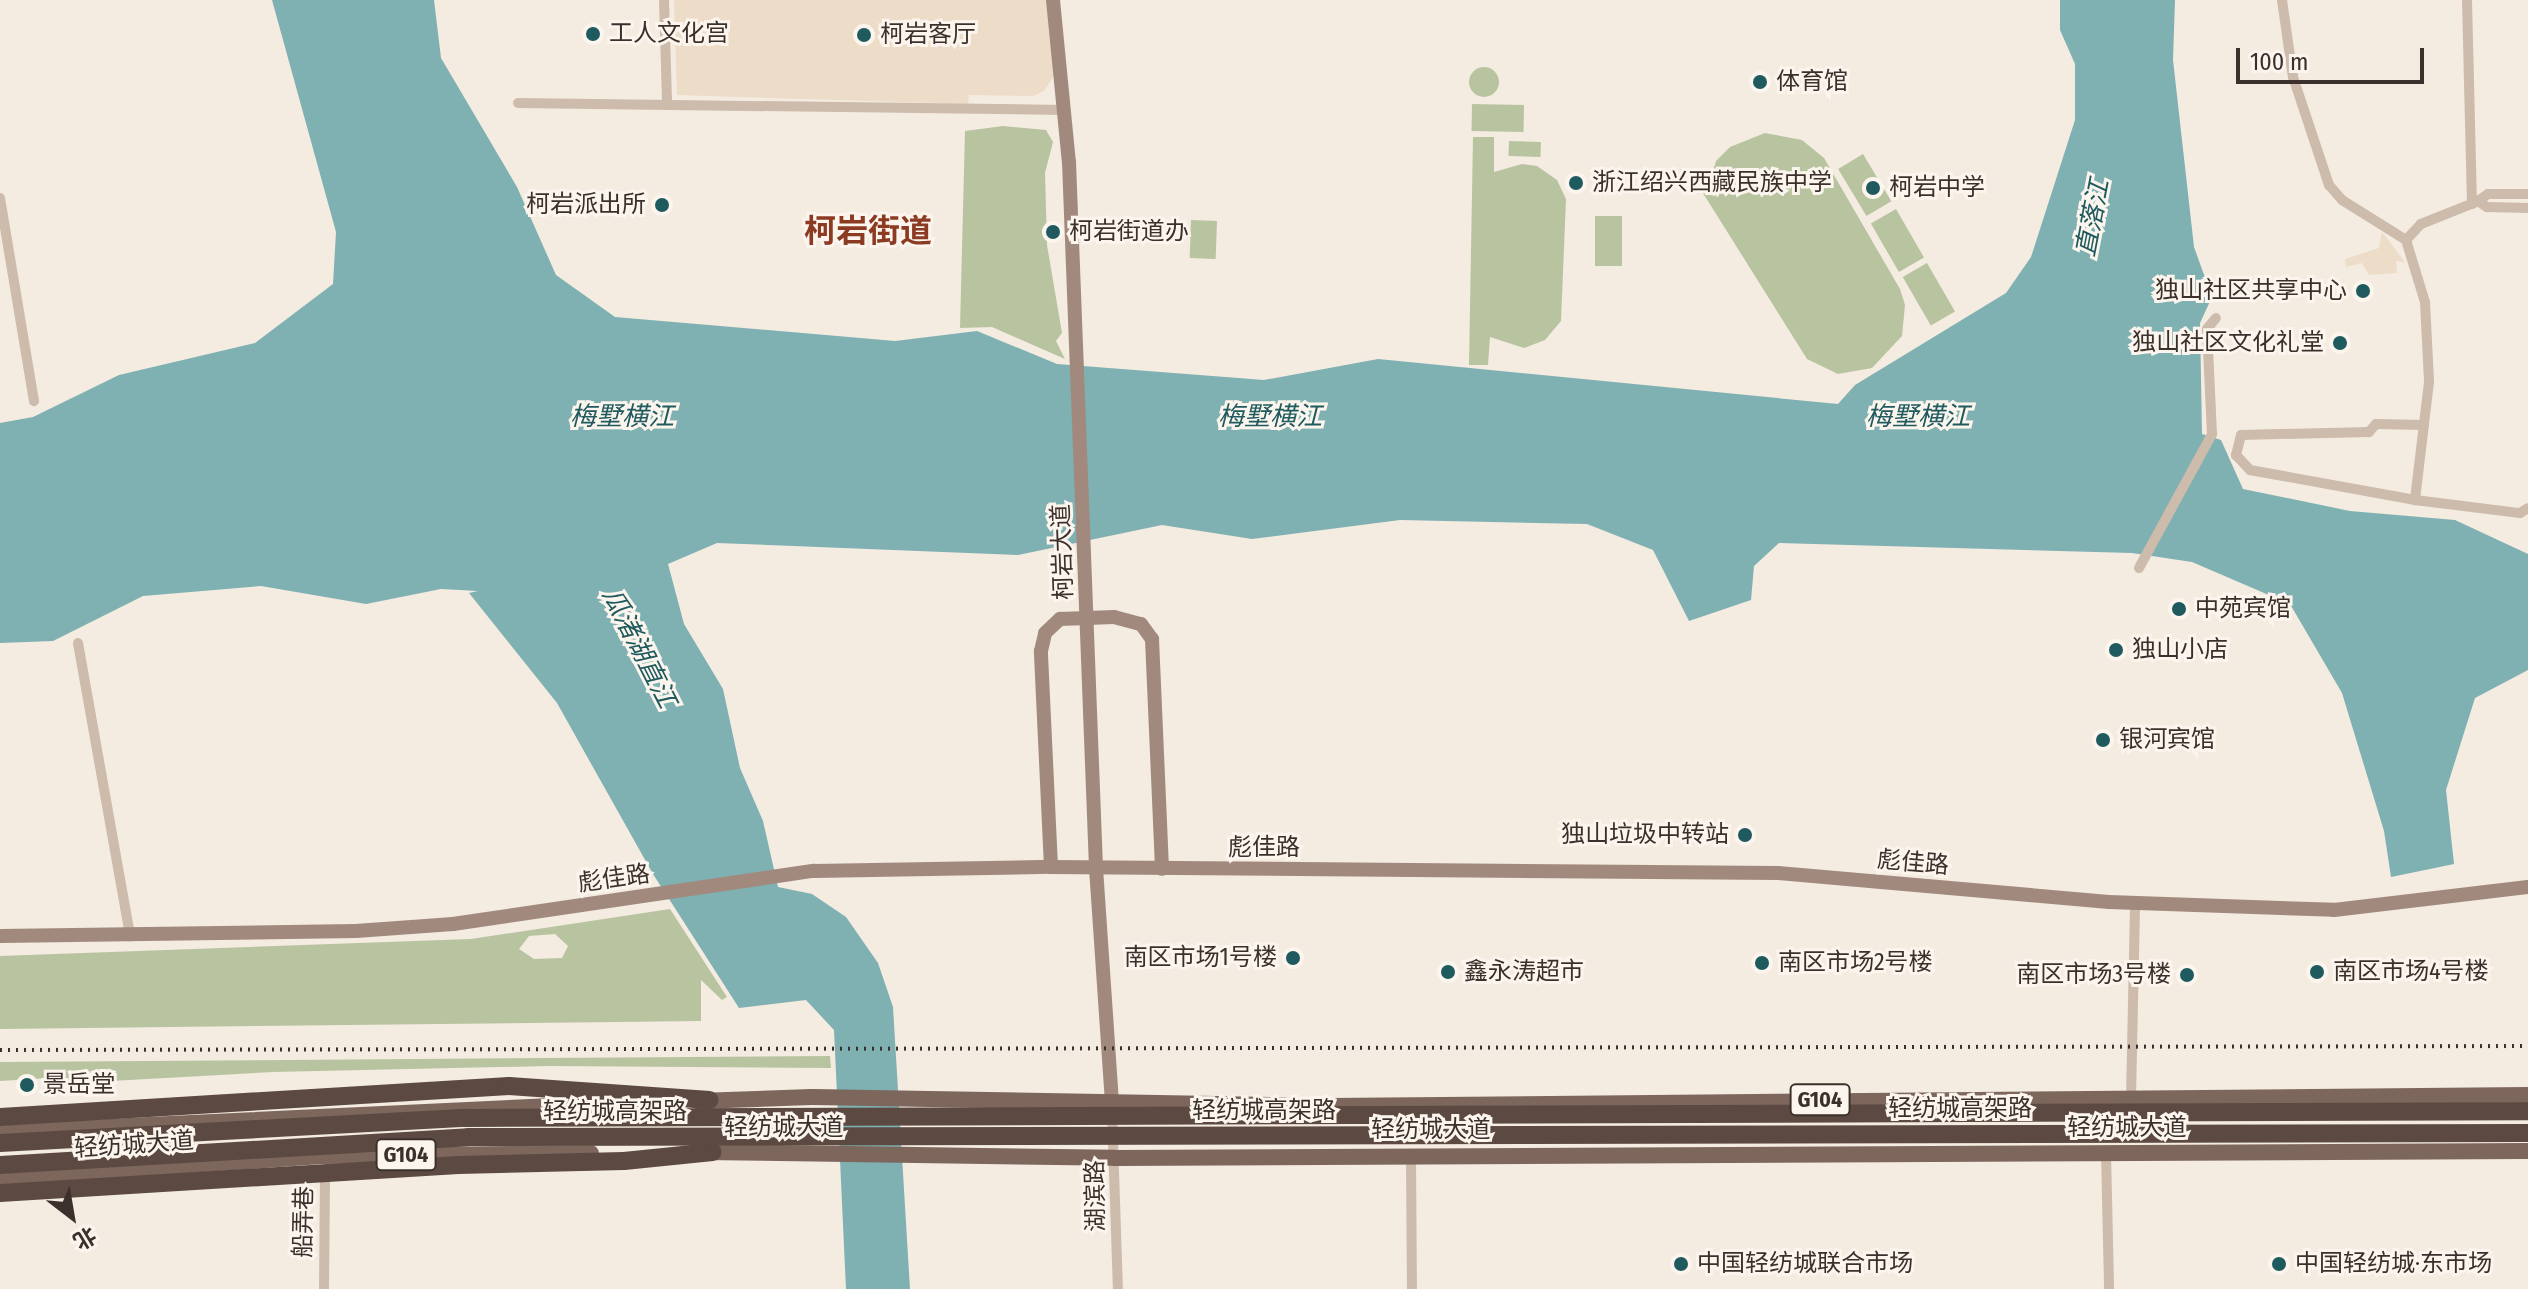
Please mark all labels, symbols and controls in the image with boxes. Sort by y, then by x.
place label: 工人文化宫 [609,20,729,48]
place label: 柯岩客厅 [880,21,976,49]
marker: 工人文化宫 [584,25,602,43]
marker: 柯岩客厅 [855,26,873,44]
scale bar [2240,32,2428,82]
text: 100 m [2250,48,2308,76]
place label: 体育馆 [1776,68,1848,96]
marker: 体育馆 [1751,73,1769,91]
place label: 浙江绍兴西藏民族中学 [1592,169,1832,197]
marker: 浙江绍兴西藏民族中学 [1567,174,1585,192]
place label: 柯岩中学 [1889,174,1985,202]
water label: 直落江 [2070,177,2116,259]
marker: 柯岩中学 [1864,179,1882,197]
place label: 柯岩派出所 [526,191,646,219]
marker: 柯岩派出所 [653,196,671,214]
district label: 柯岩街道 [804,212,932,250]
place label: 柯岩街道办 [1069,218,1189,246]
marker: 柯岩街道办 [1044,223,1062,241]
place label: 独山社区共享中心 [2155,277,2347,305]
marker: 独山社区共享中心 [2354,282,2372,300]
place label: 独山社区文化礼堂 [2132,329,2324,357]
marker: 独山社区文化礼堂 [2331,334,2349,352]
water label: 梅墅横江 [570,401,674,433]
water label: 梅墅横江 [1218,401,1322,433]
water label: 梅墅横江 [1866,401,1970,433]
street label: 柯岩大道 [1047,504,1079,600]
water label: 瓜渚湖直江 [596,583,682,713]
place label: 中苑宾馆 [2195,595,2291,623]
marker: 中苑宾馆 [2170,600,2188,618]
place label: 独山小店 [2132,636,2228,664]
marker: 独山小店 [2107,641,2125,659]
place label: 银河宾馆 [2119,726,2215,754]
marker: 银河宾馆 [2094,731,2112,749]
place label: 独山垃圾中转站 [1561,821,1729,849]
marker: 独山垃圾中转站 [1736,826,1754,844]
street label: 彪佳路 [1228,834,1300,862]
street label: 彪佳路 [1876,846,1950,880]
street label: 彪佳路 [576,860,652,898]
place label: 南区市场1号楼 [1124,944,1277,972]
marker: 南区市场1号楼 [1284,949,1302,967]
place label: 南区市场2号楼 [1778,949,1933,977]
marker: 南区市场2号楼 [1753,954,1771,972]
place label: 鑫永涛超市 [1464,958,1584,986]
place label: 南区市场4号楼 [2333,958,2489,986]
place label: 南区市场3号楼 [2016,961,2171,989]
marker: 鑫永涛超市 [1439,963,1457,981]
marker: 南区市场4号楼 [2308,963,2326,981]
marker: 南区市场3号楼 [2178,966,2196,984]
place label: 景岳堂 [43,1071,115,1099]
marker: 景岳堂 [18,1076,36,1094]
road number: G104 [1788,1082,1852,1118]
street label: 轻纺城高架路 [1888,1095,2032,1123]
street label: 轻纺城高架路 [1192,1097,1336,1125]
street label: 轻纺城高架路 [543,1098,687,1126]
street label: 轻纺城大道 [724,1114,844,1142]
street label: 轻纺城大道 [2067,1114,2187,1142]
street label: 轻纺城大道 [1371,1116,1491,1144]
street label: 轻纺城大道 [73,1126,195,1164]
road number: G104 [374,1137,438,1173]
street label: 湖滨路 [1081,1160,1111,1232]
north arrow [32,1177,112,1257]
street label: 船弄巷 [289,1186,319,1258]
text: 北 [68,1221,101,1255]
place label: 中国轻纺城联合市场 [1697,1250,1913,1278]
place label: 中国轻纺城·东市场 [2295,1250,2492,1278]
marker: 中国轻纺城联合市场 [1672,1255,1690,1273]
marker: 中国轻纺城·东市场 [2270,1255,2288,1273]

